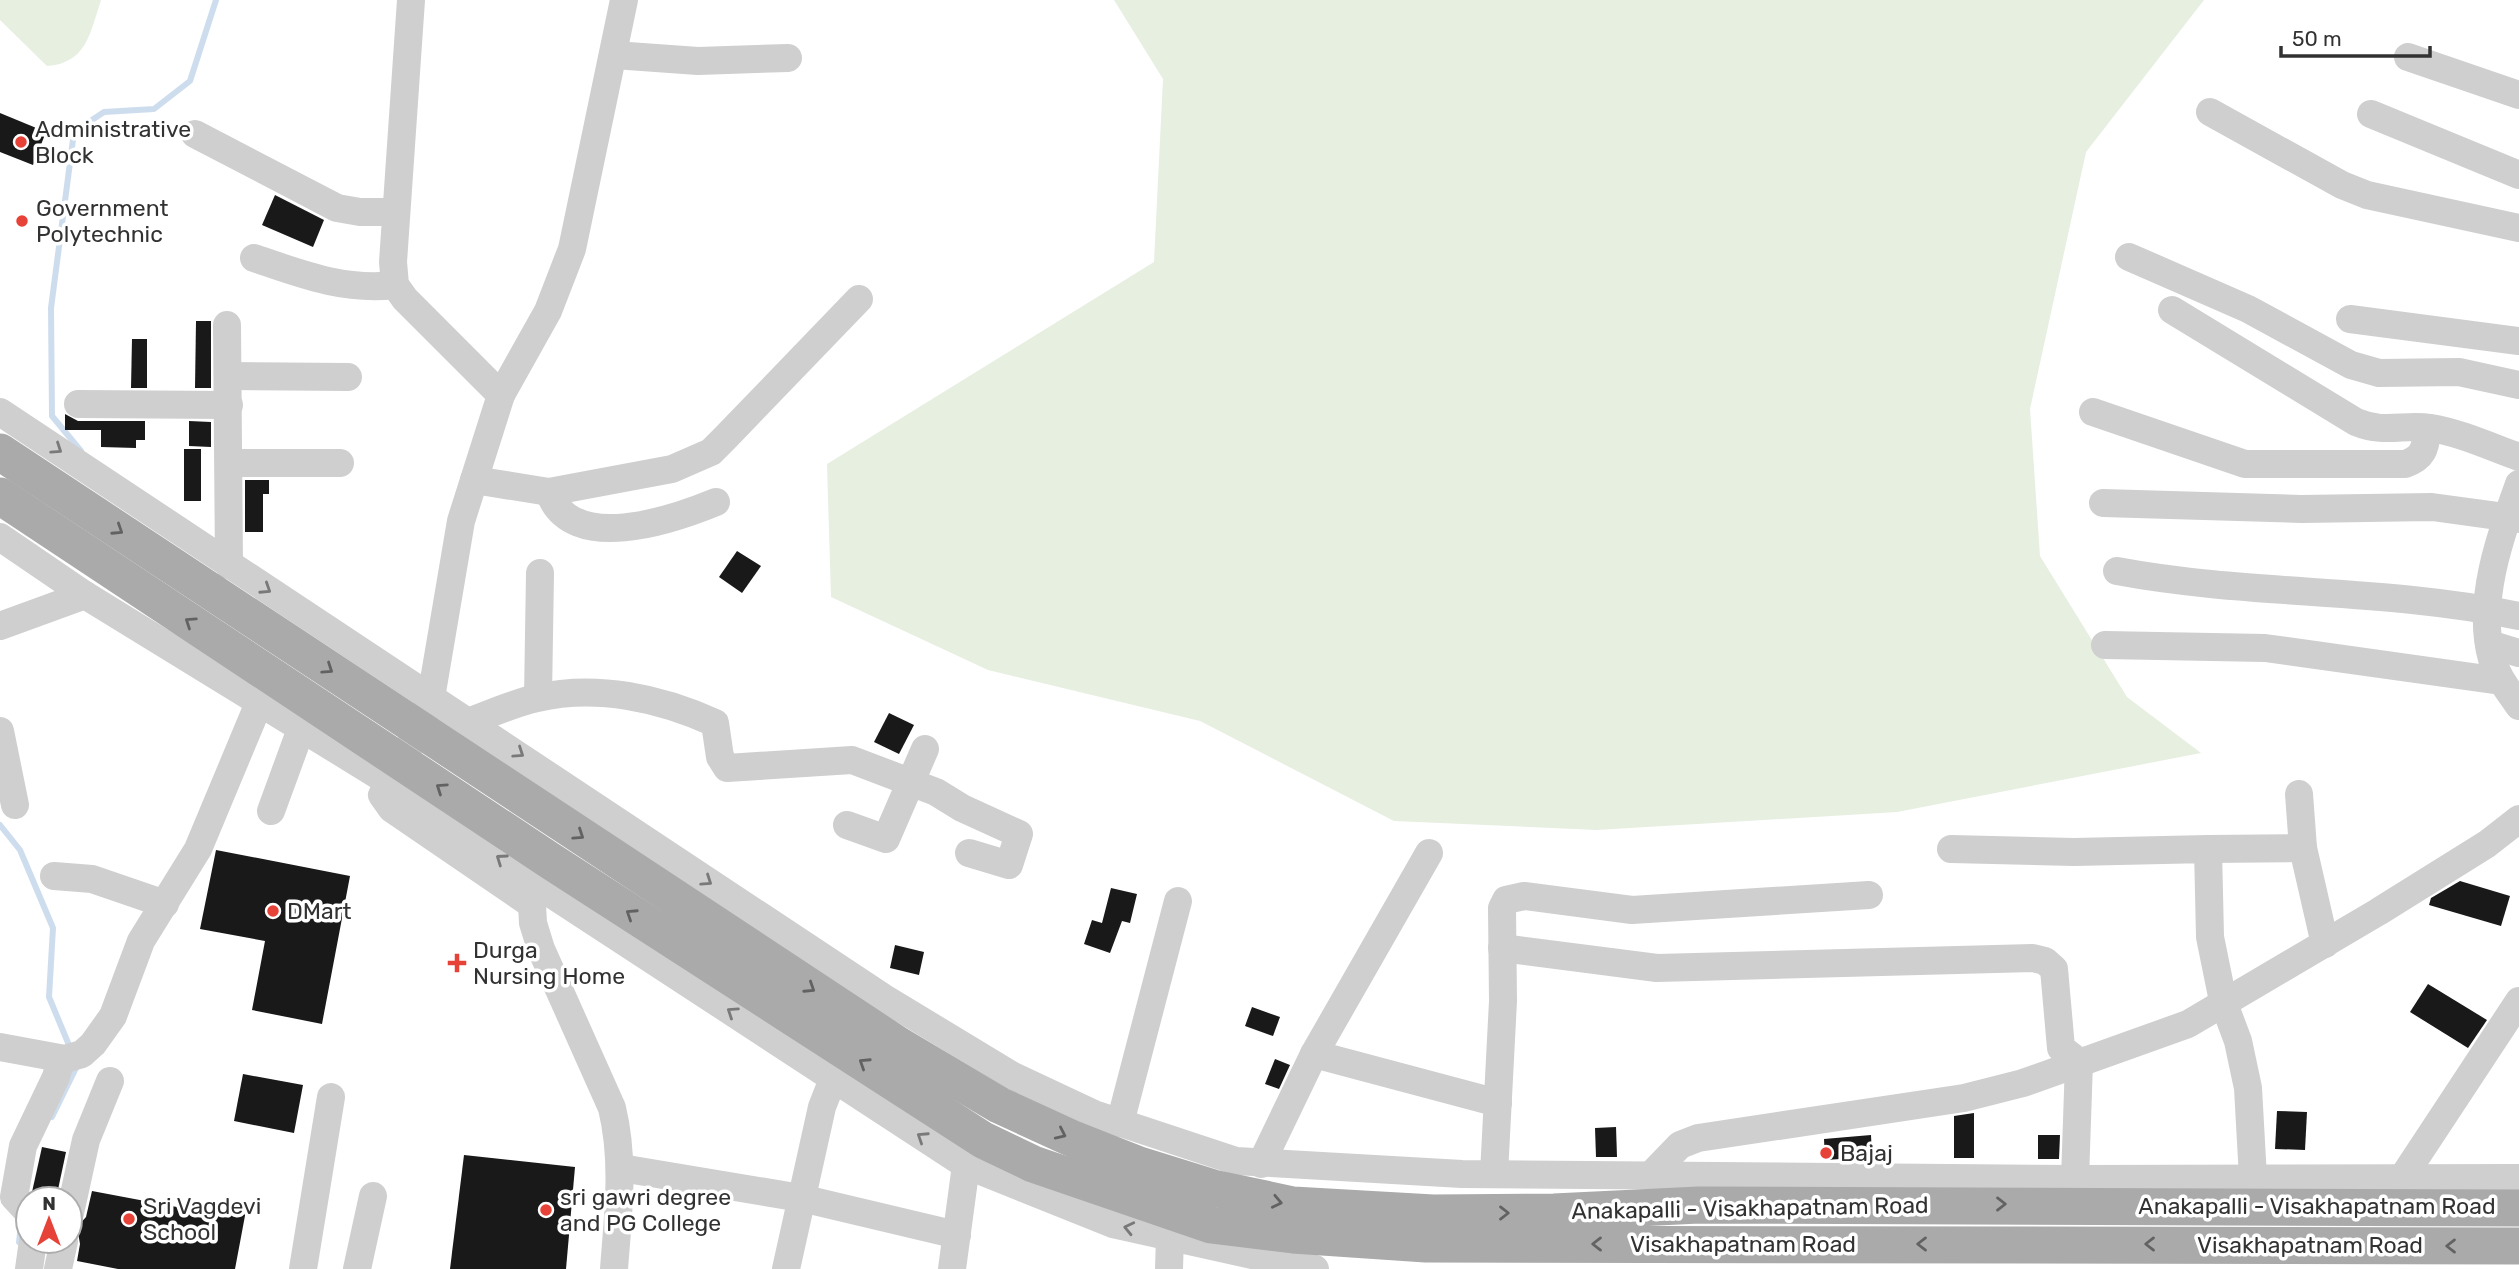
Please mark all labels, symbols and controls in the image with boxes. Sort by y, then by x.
scale bar [2281,14,2430,58]
text: 50 m [2292,26,2342,51]
place label: Administrative Block [35,115,191,169]
marker: Administrative Block [13,134,29,150]
place label: Government Polytechnic [36,194,168,248]
marker: Government Polytechnic [14,213,30,229]
one-way arrow [49,441,62,454]
one-way arrow [111,521,124,534]
one-way arrow [259,581,272,594]
one-way arrow [185,618,198,631]
one-way arrow [321,661,334,674]
one-way arrow [511,745,524,758]
one-way arrow [436,784,449,797]
one-way arrow [571,827,584,840]
one-way arrow [496,855,509,867]
one-way arrow [699,873,712,885]
place label: DMart [287,897,352,925]
marker: DMart [265,903,281,919]
one-way arrow [626,909,639,922]
place label: Durga Nursing Home [473,936,625,990]
marker: Durga Nursing Home [447,953,467,973]
one-way arrow [802,979,815,992]
one-way arrow [726,1007,739,1020]
one-way arrow [858,1059,871,1072]
one-way arrow [1054,1126,1066,1140]
one-way arrow [916,1132,929,1145]
place label: Bajaj [1840,1139,1893,1167]
marker: Bajaj [1818,1145,1834,1161]
place label: sri gawri degree and PG College [560,1183,731,1237]
north arrow [14,1185,84,1255]
street label: Anakapalli - Visakhapatnam Road [1571,1191,1929,1225]
text: N [42,1192,56,1215]
place label: Sri Vagdevi School [143,1192,261,1246]
street label: Anakapalli - Visakhapatnam Road [2138,1192,2496,1220]
one-way arrow [1271,1193,1283,1208]
one-way arrow [1996,1196,2007,1212]
marker: sri gawri degree and PG College [538,1202,554,1218]
one-way arrow [1499,1205,1510,1221]
marker: Sri Vagdevi School [121,1211,137,1227]
one-way arrow [1123,1221,1135,1236]
street label: Visakhapatnam Road [1630,1230,1856,1258]
street label: Visakhapatnam Road [2197,1231,2423,1259]
one-way arrow [1591,1236,1602,1252]
one-way arrow [1917,1236,1927,1252]
one-way arrow [2144,1236,2155,1252]
one-way arrow [2445,1238,2456,1254]

